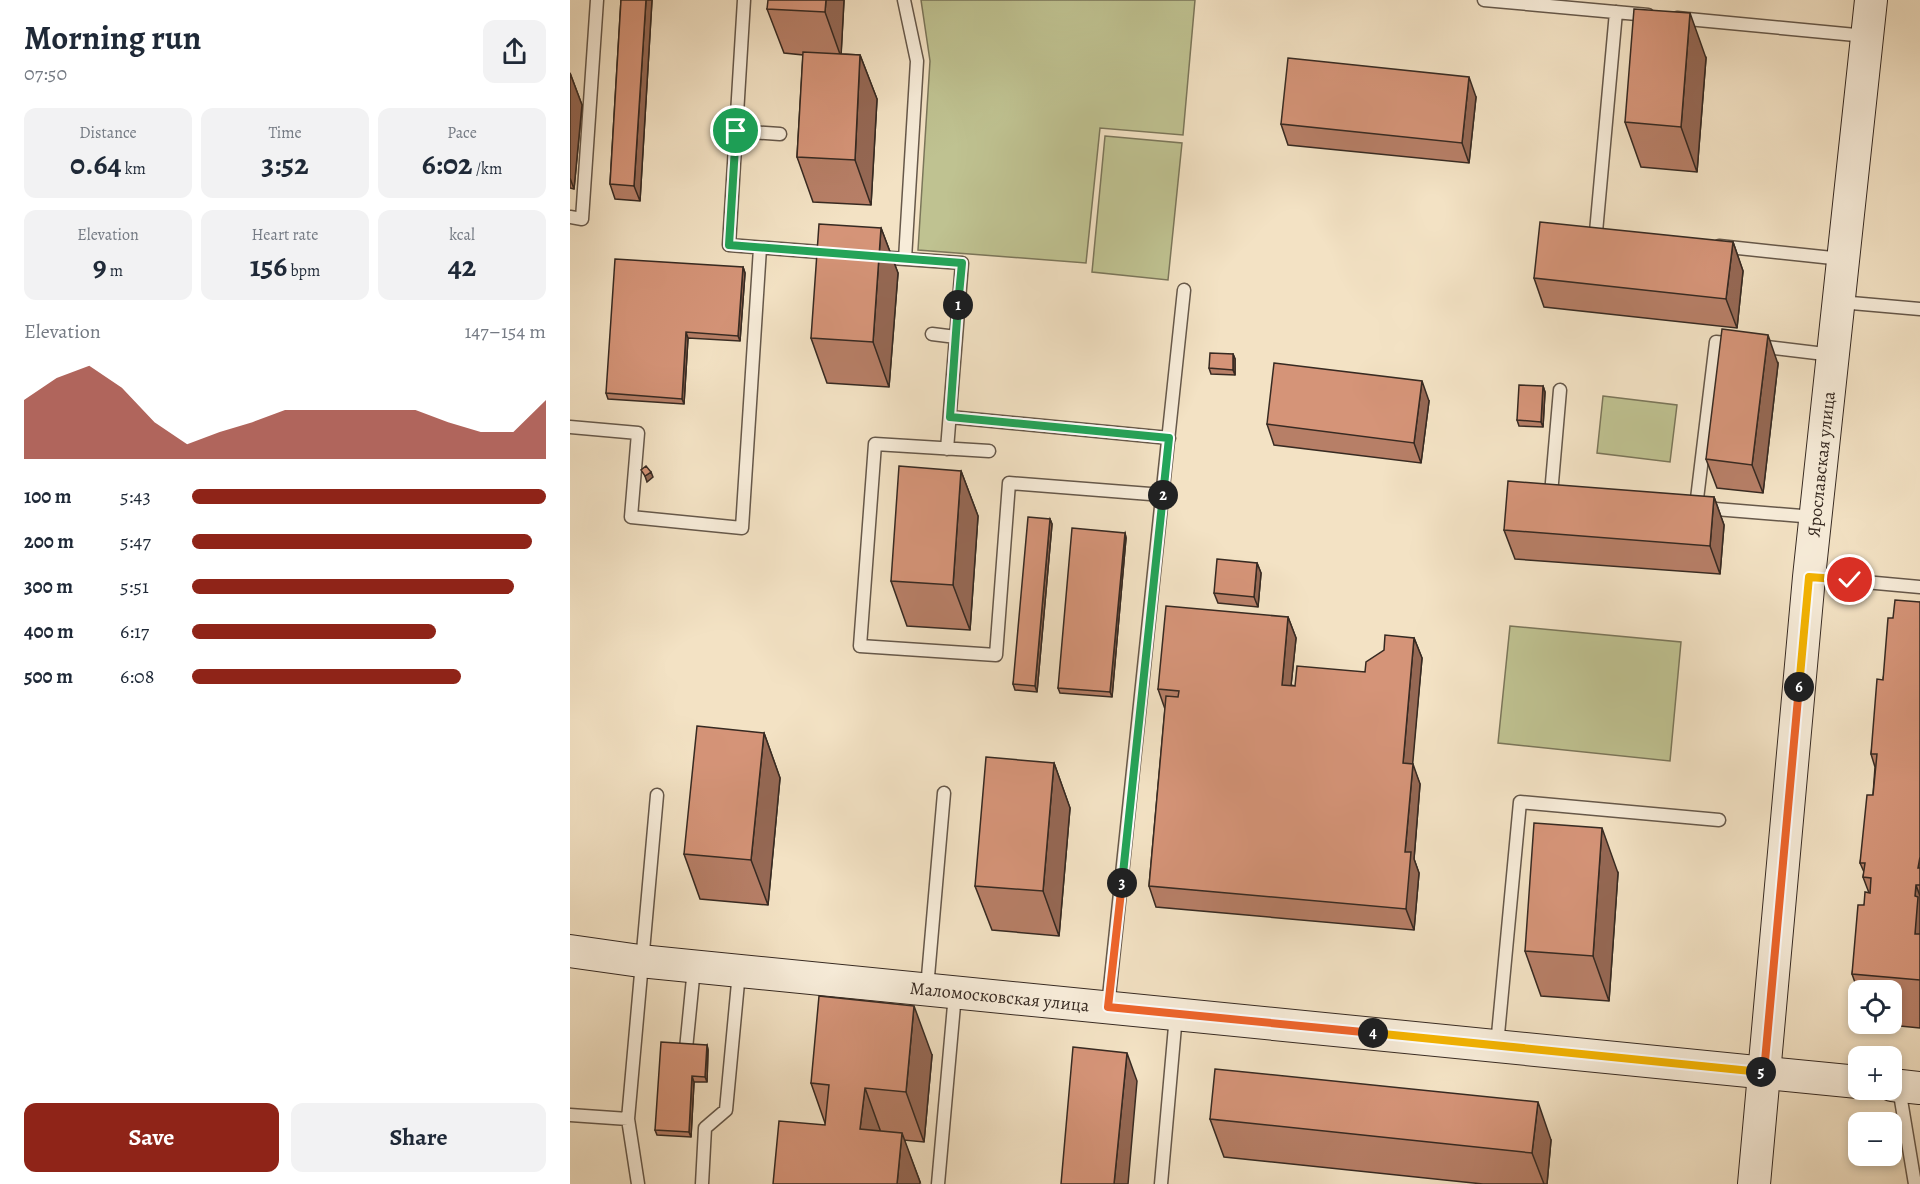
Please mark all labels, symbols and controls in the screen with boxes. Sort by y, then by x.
text: Morning run [24,15,201,60]
button: share [483,20,546,83]
text: 07:50 [24,60,67,87]
pin [710,105,761,156]
icon: arrive [719,114,752,147]
text: Distance [79,122,137,144]
text: Time [268,122,302,144]
text: Pace [447,122,477,144]
text: 0.64 [70,144,122,184]
text: 3:52 [261,144,309,184]
text: 6:02 [422,144,473,184]
text: km [122,158,146,180]
text: /km [473,158,502,180]
text: Elevation [77,224,139,246]
text: Heart rate [252,224,318,246]
text: kcal [449,224,475,246]
text: 9 [93,246,107,286]
text: 156 [250,246,287,286]
text: 42 [448,246,476,286]
text: m [107,260,123,282]
text: bpm [287,260,320,282]
pin: 1 [943,290,973,320]
text: 1 [955,294,961,316]
text: Elevation [24,318,101,345]
text: 147–154 m [464,318,546,345]
street label: Ярославская улица [1801,389,1841,538]
pin: 2 [1148,480,1178,510]
text: 100 m [24,483,72,510]
text: 5:43 [120,483,151,510]
text: 2 [1159,484,1167,506]
text: 200 m [24,528,74,555]
text: 5:47 [120,528,151,555]
pin [1824,554,1875,605]
icon: check [1833,563,1866,596]
text: 300 m [24,573,73,600]
text: 5:51 [120,573,149,600]
text: 400 m [24,618,74,645]
text: 6:17 [120,618,149,645]
text: 500 m [24,663,73,690]
text: 6:08 [120,663,154,690]
pin: 6 [1784,672,1814,702]
text: 6 [1795,676,1803,698]
pin: 3 [1107,868,1137,898]
text: 3 [1119,872,1125,894]
street label: Маломосковская улица [909,976,1091,1018]
map controls [1848,980,1902,1166]
button: locate [1848,980,1902,1034]
pin: 4 [1358,1018,1388,1048]
text: 4 [1369,1022,1377,1044]
button: + [1848,1046,1902,1100]
pin: 5 [1746,1057,1776,1087]
text: 5 [1758,1061,1764,1083]
button: Save [24,1103,279,1172]
button: Share [291,1103,546,1172]
button: − [1848,1112,1902,1166]

